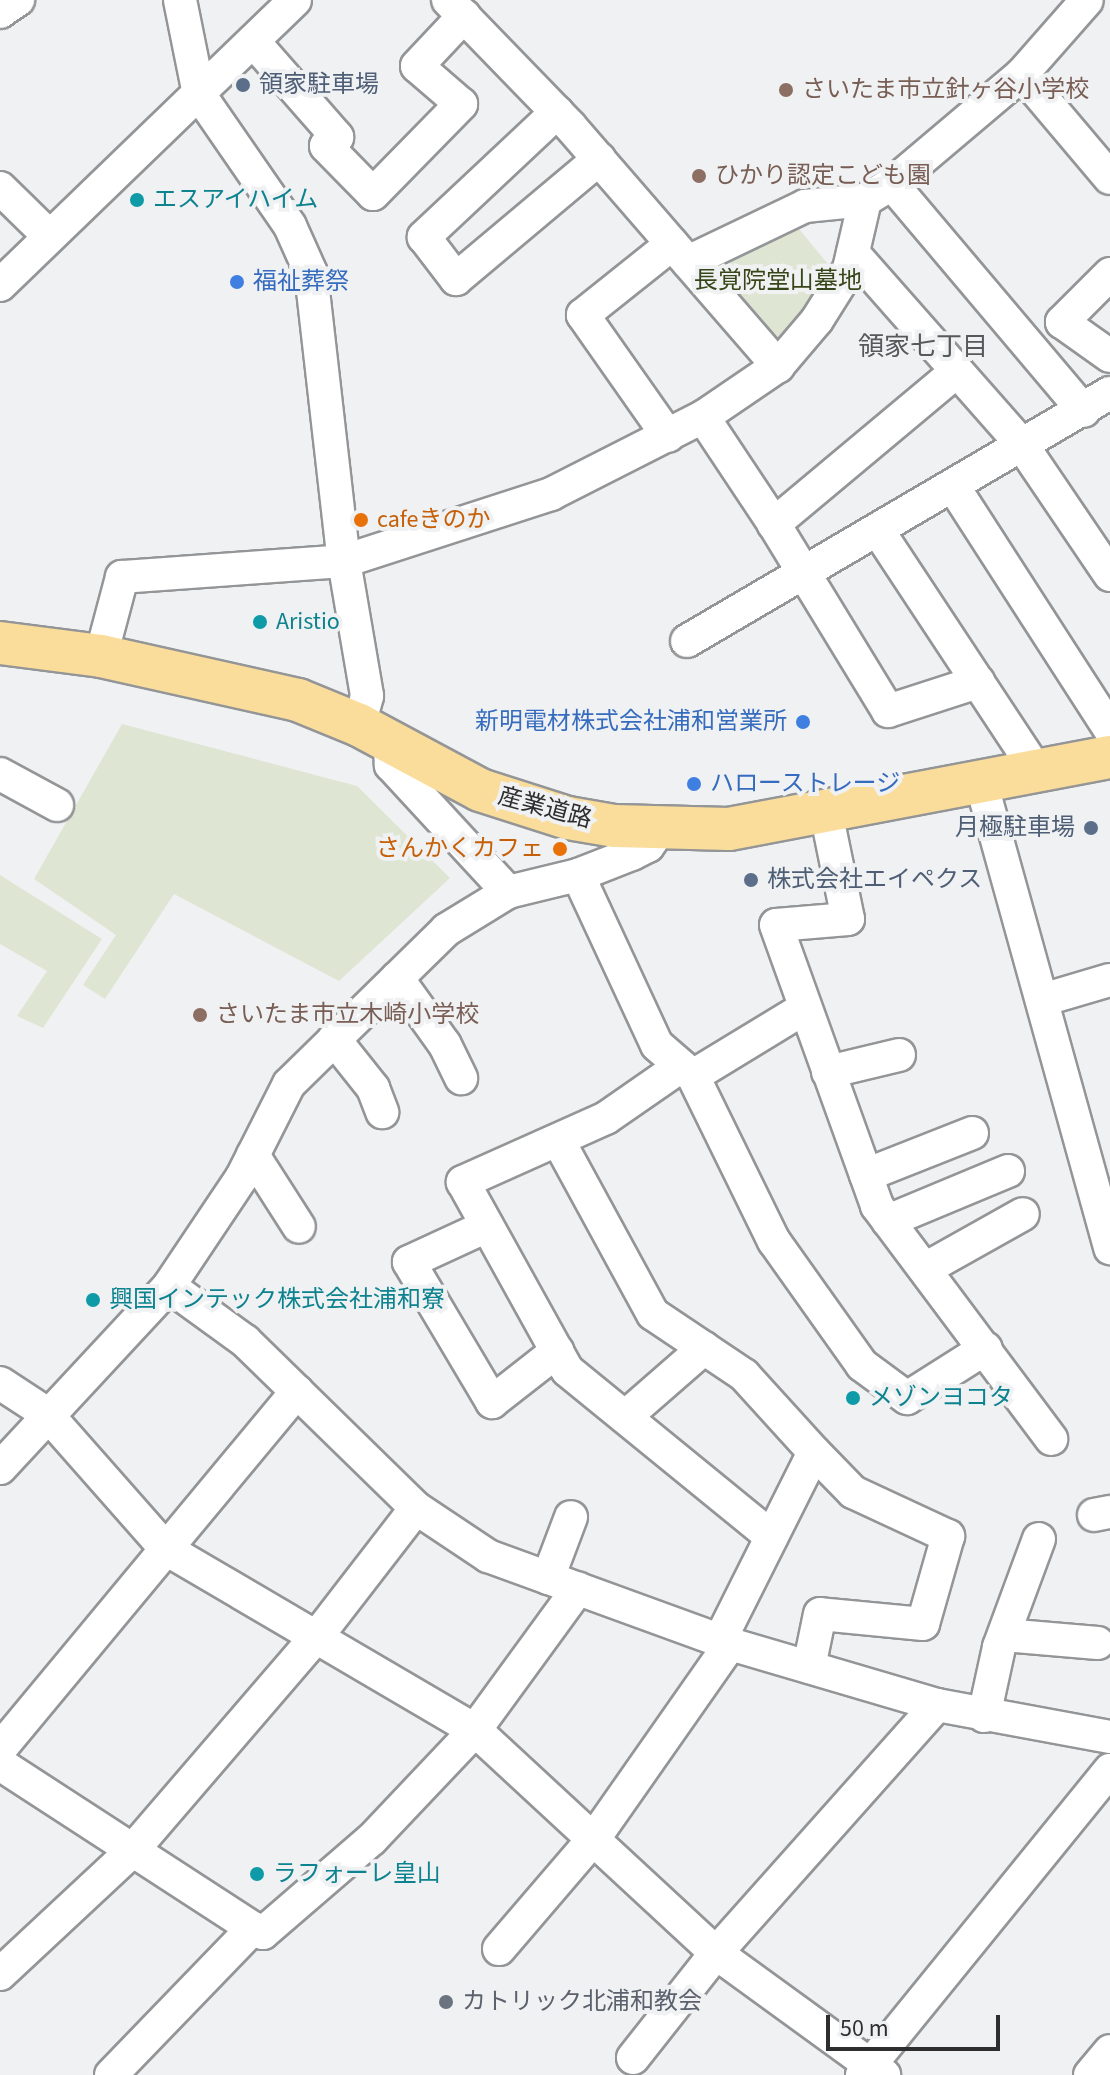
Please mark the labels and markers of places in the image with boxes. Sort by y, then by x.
place label: 領家駐車場 [259,71,379,99]
marker: 領家駐車場 [234,76,252,94]
place label: さいたま市立針ヶ谷小学校 [802,76,1090,104]
marker: さいたま市立針ヶ谷小学校 [777,81,795,99]
place label: ひかり認定こども園 [715,162,931,190]
marker: ひかり認定こども園 [690,167,708,185]
place label: エスアイハイム [153,186,321,214]
marker: エスアイハイム [128,191,146,209]
place label: 福祉葬祭 [253,268,349,296]
marker: 福祉葬祭 [228,273,246,291]
place label: cafeきのか [377,506,490,534]
marker: cafeきのか [352,511,370,529]
place label: Aristio [276,608,340,636]
marker: Aristio [251,613,269,631]
place label: 新明電材株式会社浦和営業所 [475,708,787,736]
marker: 新明電材株式会社浦和営業所 [794,713,812,731]
place label: ハローストレージ [710,770,902,798]
marker: ハローストレージ [685,775,703,793]
place label: 月極駐車場 [955,814,1075,842]
marker: 月極駐車場 [1082,819,1100,837]
place label: さんかくカフェ [376,835,544,863]
marker: さんかくカフェ [551,840,569,858]
place label: 株式会社エイペクス [767,866,983,894]
marker: 株式会社エイペクス [742,871,760,889]
place label: さいたま市立木崎小学校 [216,1001,480,1029]
marker: さいたま市立木崎小学校 [191,1006,209,1024]
place label: 興国インテック株式会社浦和寮 [109,1286,445,1314]
marker: 興国インテック株式会社浦和寮 [84,1291,102,1309]
place label: メゾンヨコタ [869,1384,1013,1412]
marker: メゾンヨコタ [844,1389,862,1407]
place label: ラフォーレ皇山 [273,1860,441,1888]
marker: ラフォーレ皇山 [248,1865,266,1883]
place label: カトリック北浦和教会 [462,1988,702,2016]
marker: カトリック北浦和教会 [437,1993,455,2011]

